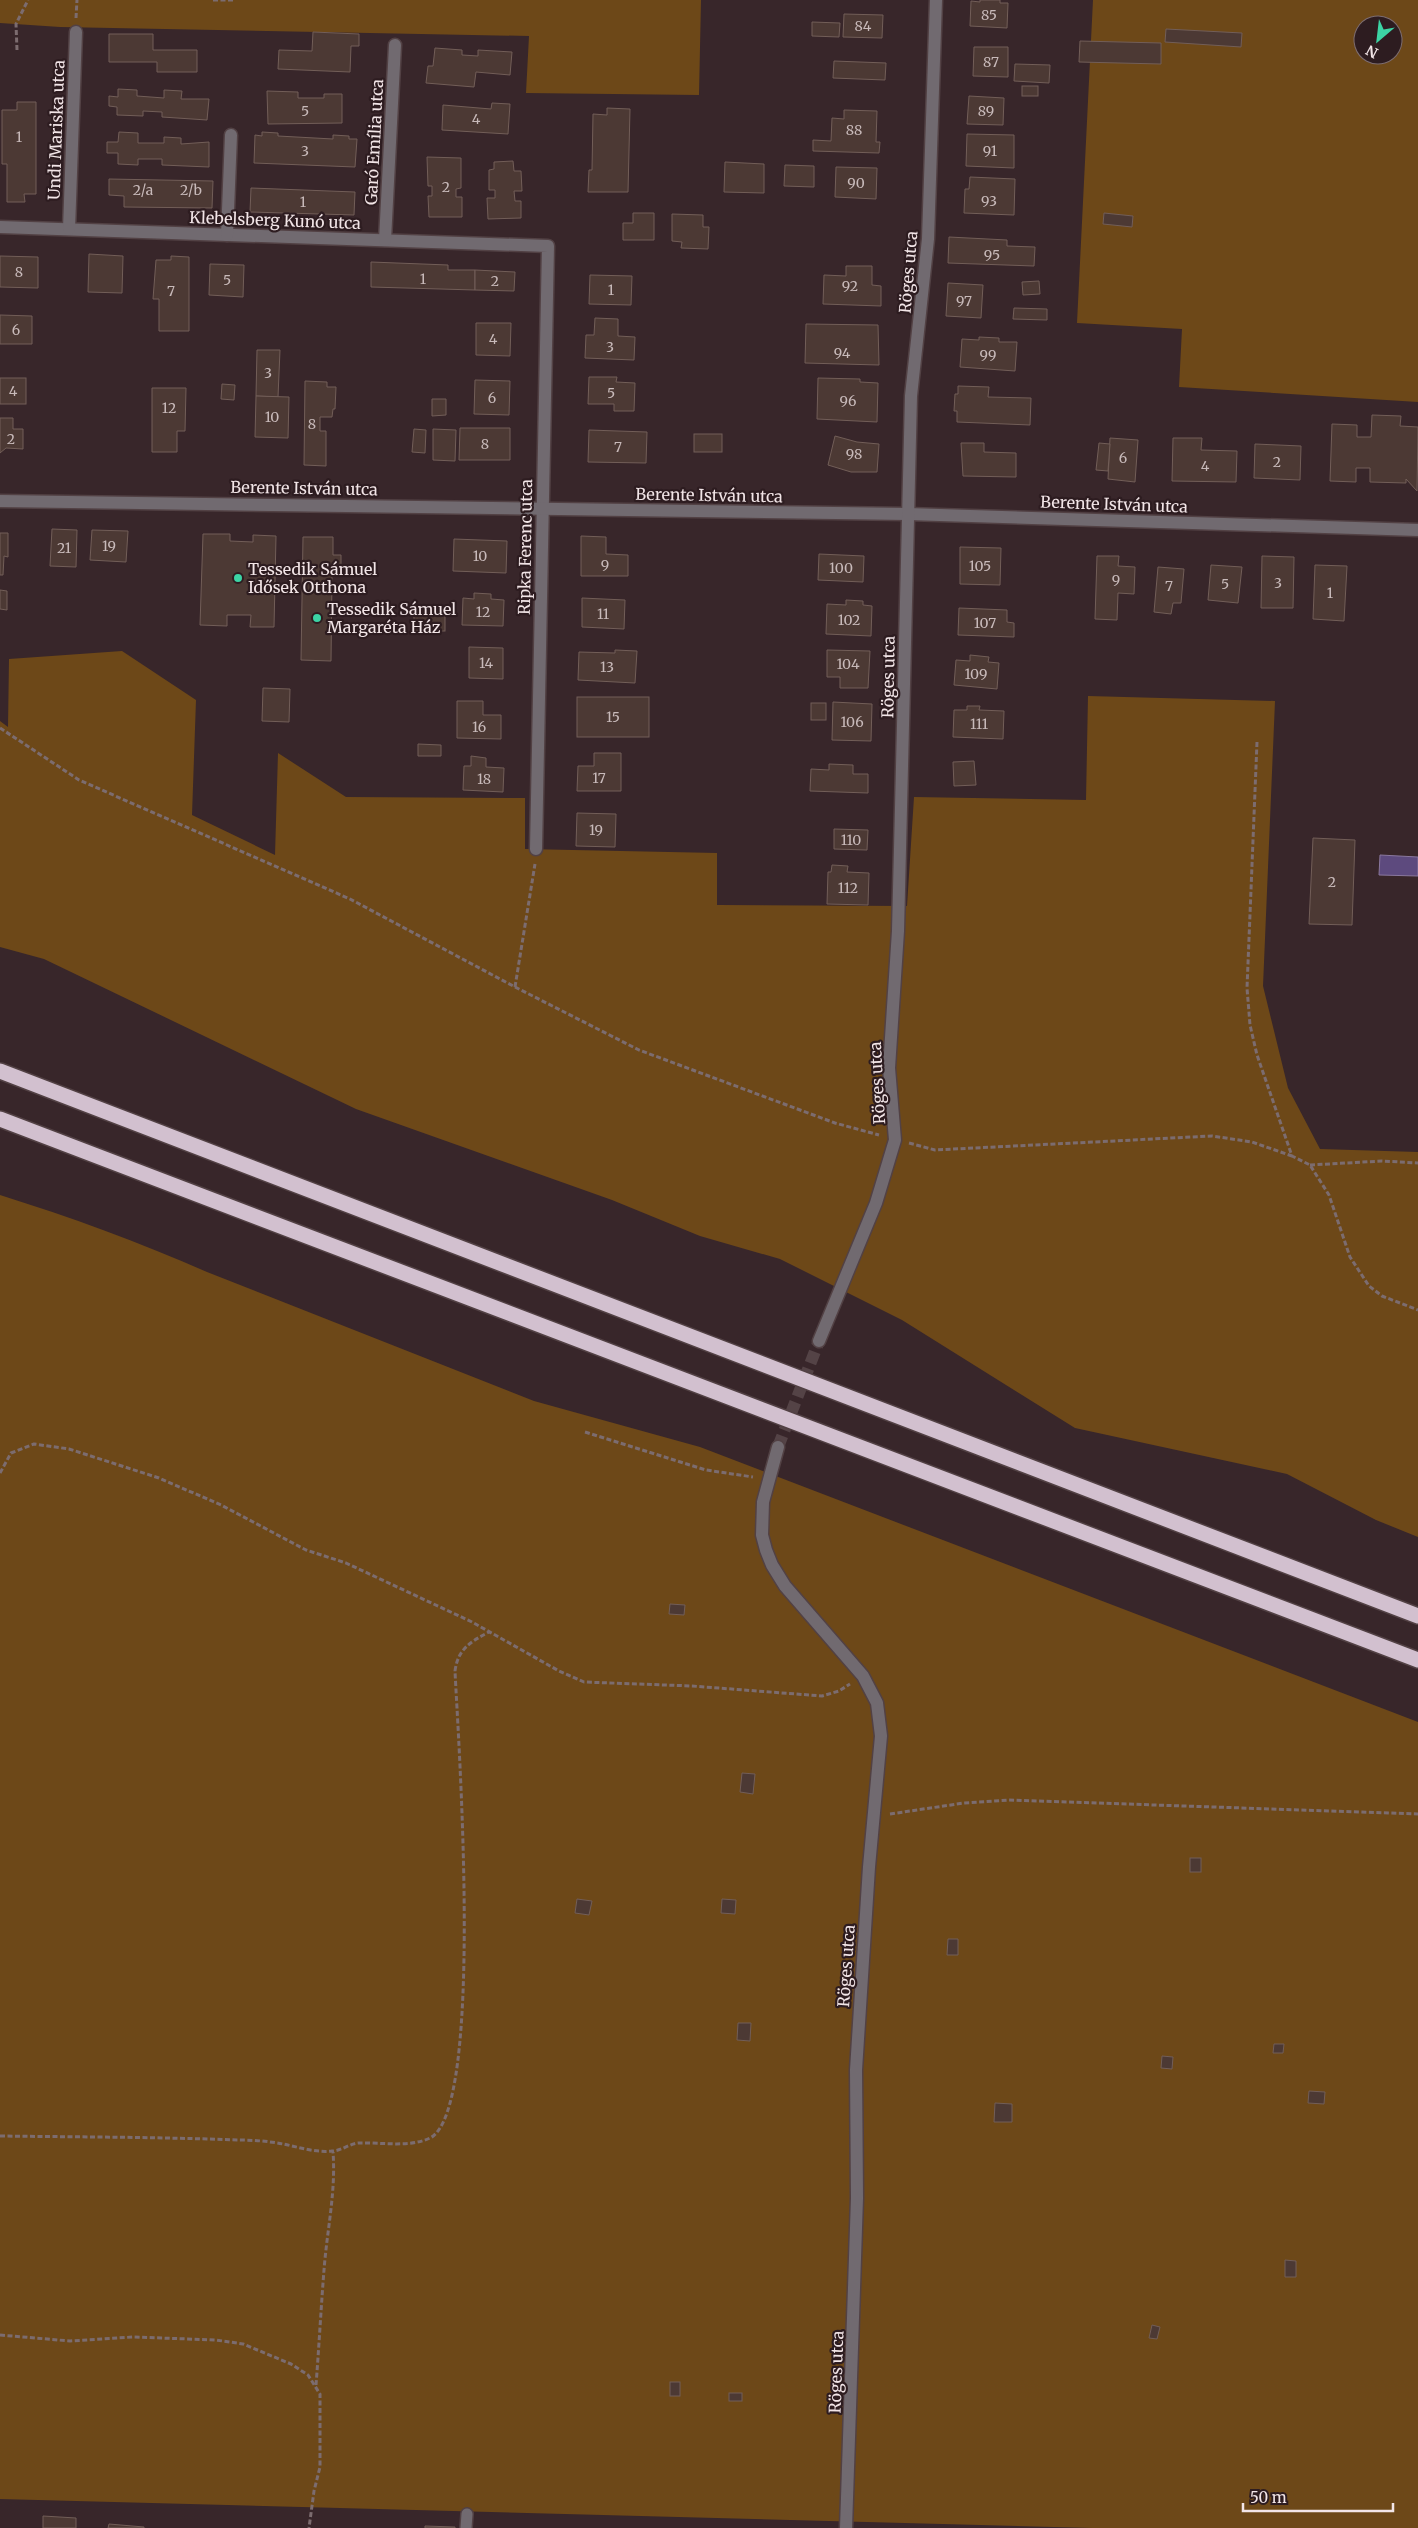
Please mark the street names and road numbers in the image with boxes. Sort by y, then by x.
street label: Undi Mariska utca [44,59,68,200]
street label: Garó Emília utca [361,78,387,206]
street label: Klebelsberg Kunó utca [189,207,362,233]
street label: Röges utca [894,230,922,314]
street label: Berente István utca [230,477,378,499]
street label: Ripka Ferenc utca [514,479,536,615]
street label: Berente István utca [635,484,783,506]
street label: Berente István utca [1040,491,1188,517]
street label: Röges utca [877,635,899,718]
street label: Röges utca [865,1041,889,1125]
street label: Röges utca [833,1924,859,2008]
street label: Röges utca [825,2330,847,2414]

